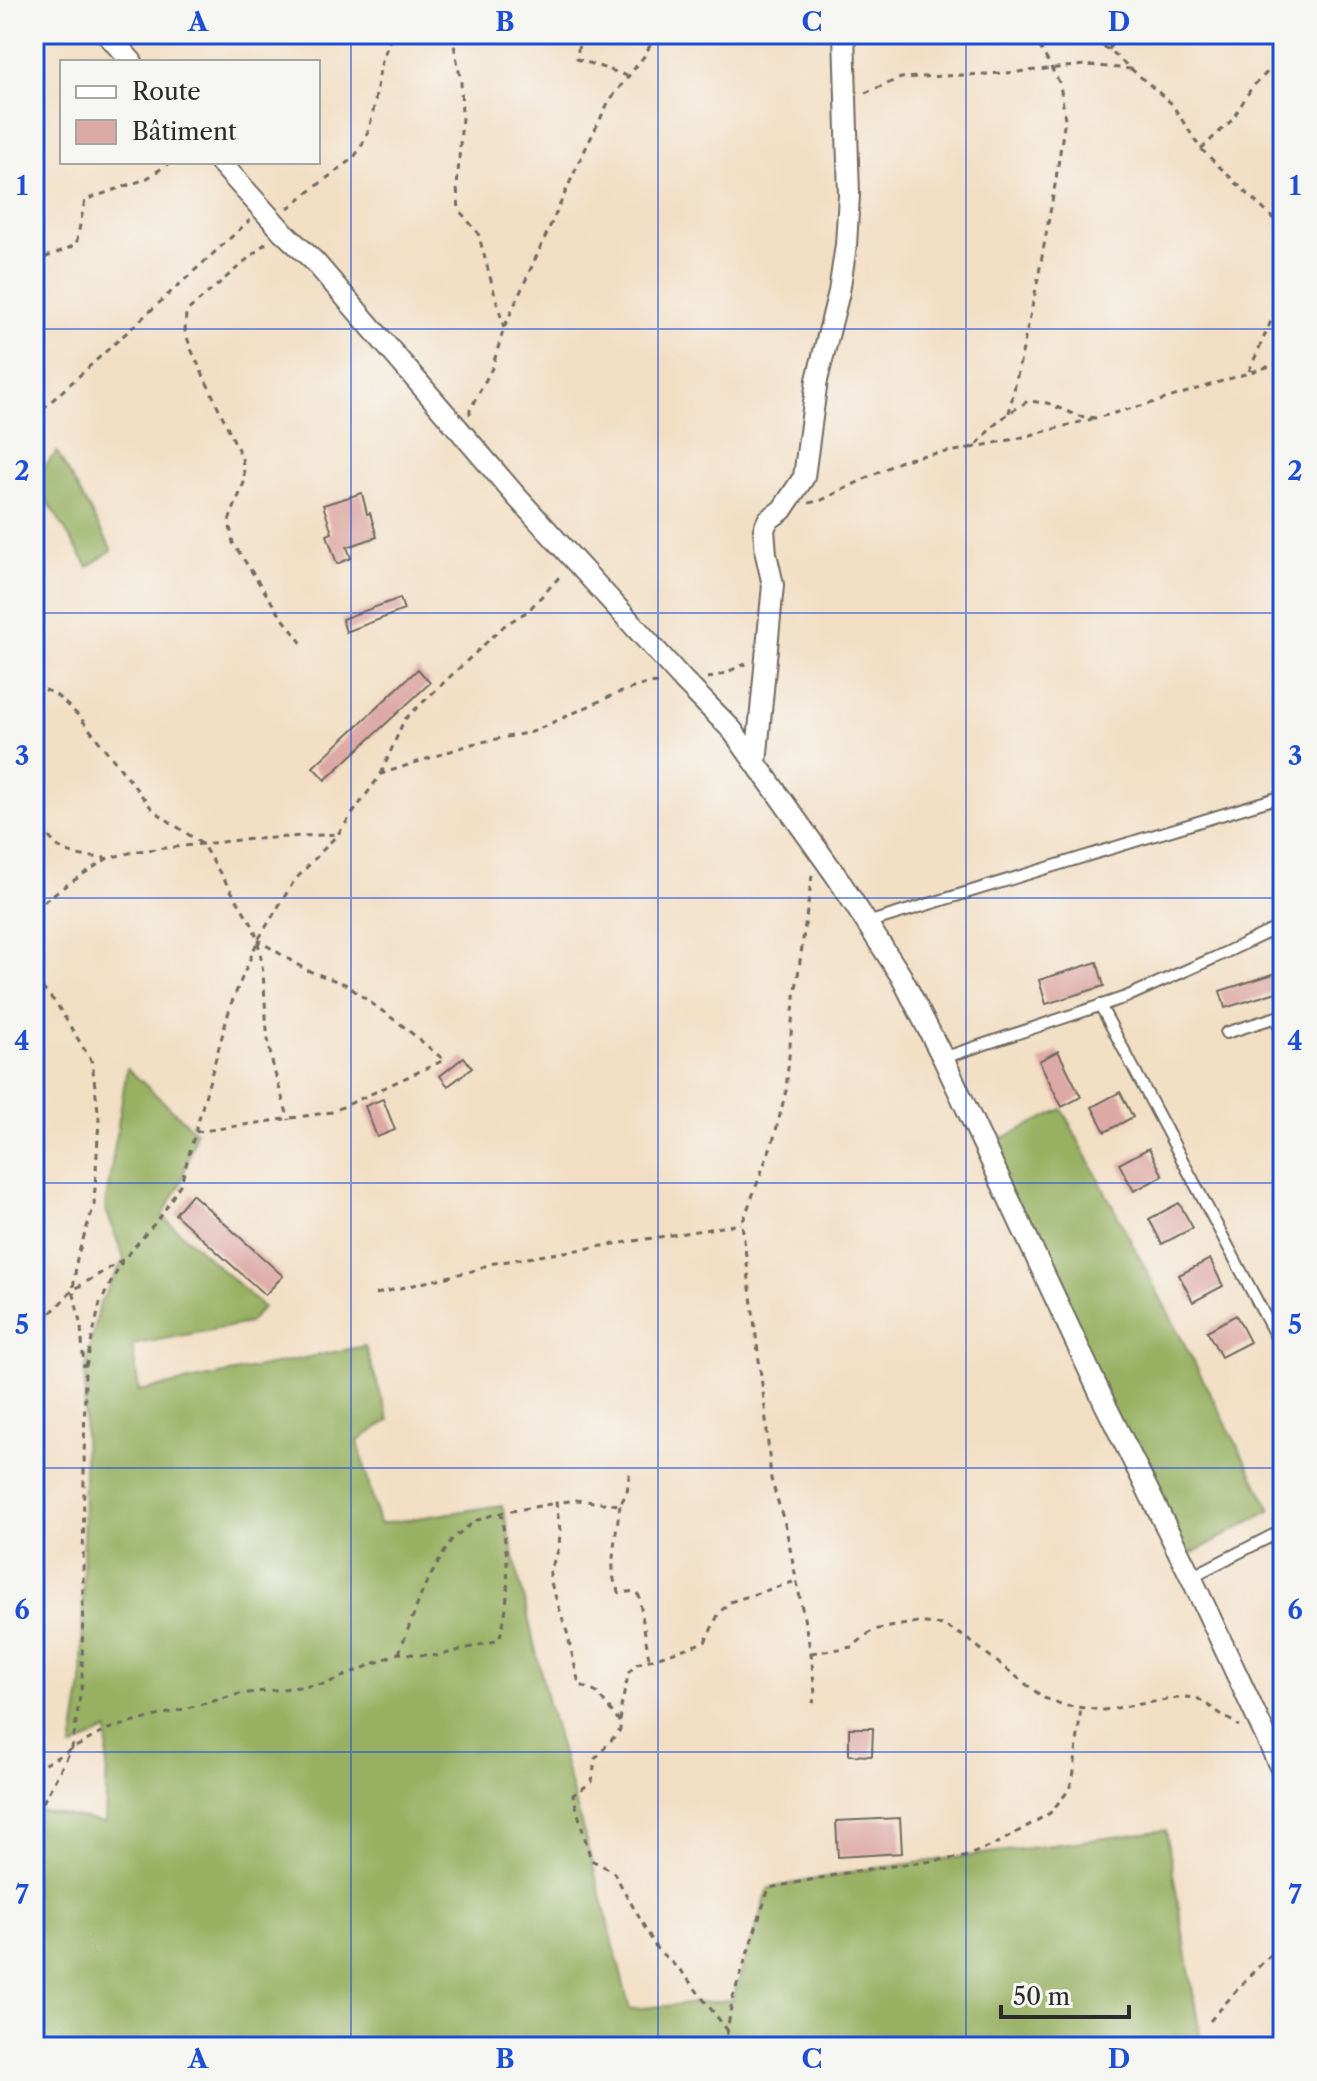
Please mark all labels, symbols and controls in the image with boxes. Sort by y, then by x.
text: A [187,6,209,38]
text: B [495,6,515,38]
text: C [802,6,822,38]
text: D [1108,6,1130,38]
legend [60,60,320,164]
text: Route [132,77,201,106]
text: Bâtiment [132,117,237,146]
text: 1 [16,170,28,202]
text: 1 [1289,170,1301,202]
text: 2 [14,455,30,487]
text: 2 [1287,455,1303,487]
text: 3 [15,740,29,772]
text: 3 [1288,740,1302,772]
text: 4 [14,1025,30,1057]
text: 4 [1287,1025,1303,1057]
text: 5 [15,1309,29,1341]
text: 5 [1288,1309,1302,1341]
text: 6 [14,1594,30,1626]
text: 6 [1287,1594,1303,1626]
text: 7 [15,1879,29,1911]
text: 7 [1288,1879,1302,1911]
scale bar [1001,1969,1129,2019]
text: 50 m [1013,1982,1070,2011]
text: A [187,2043,209,2075]
text: B [495,2043,515,2075]
text: C [802,2043,822,2075]
text: D [1108,2043,1130,2075]

